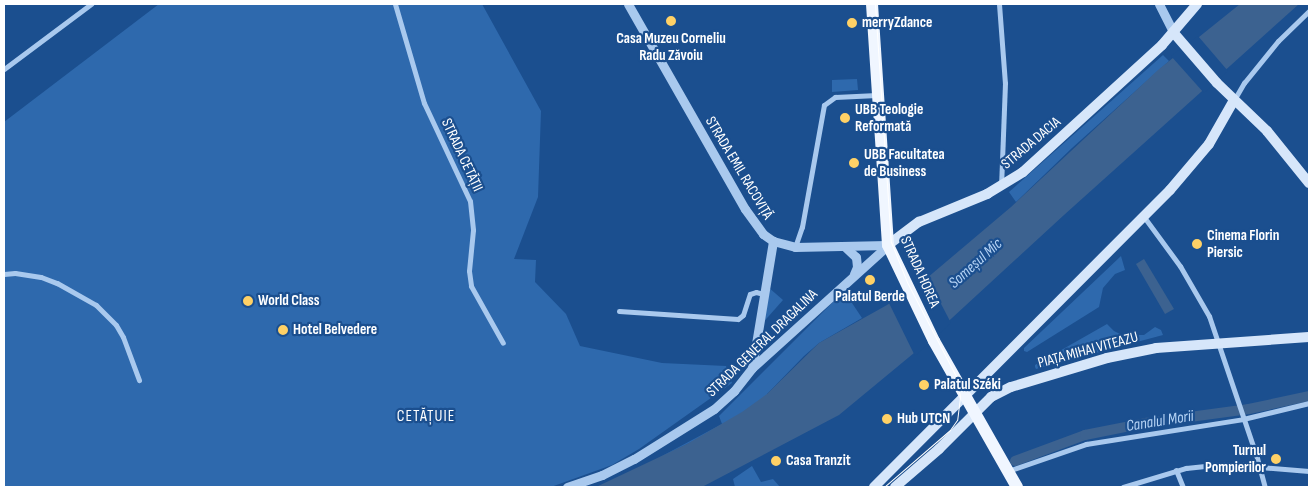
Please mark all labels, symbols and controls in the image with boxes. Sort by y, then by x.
place label: merryZdance [862,14,932,32]
marker: Casa Muzeu Corneliu Radu Zăvoiu [665,15,677,27]
marker: merryZdance [846,17,858,29]
place label: Casa Muzeu Corneliu Radu Zăvoiu [616,29,726,64]
place label: UBB Teologie Reformată [855,100,923,135]
marker: UBB Teologie Reformată [839,112,851,124]
street label: STRADA EMIL RACOVIȚĂ [701,113,777,223]
street label: STRADA DACIA [998,113,1064,173]
street label: STRADA CETĂȚII [437,116,487,194]
place label: UBB Facultatea de Business [864,145,945,180]
marker: UBB Facultatea de Business [848,157,860,169]
place label: Cinema Florin Piersic [1207,226,1279,261]
street label: STRADA HOREA [896,234,944,310]
water label: Someșul Mic [945,235,1007,293]
marker: Cinema Florin Piersic [1191,238,1203,250]
marker: Palatul Berde [864,274,876,286]
street label: STRADA GENERAL DRAGALINA [703,285,821,401]
place label: Palatul Berde [835,288,905,306]
place label: World Class [258,292,319,310]
marker: World Class [242,295,254,307]
place label: Hotel Belvedere [293,321,377,339]
marker: Hotel Belvedere [277,324,289,336]
street label: PIAȚA MIHAI VITEAZU [1036,328,1140,372]
place label: Palatul Széki [934,376,1001,394]
marker: Palatul Széki [918,379,930,391]
district label: CETĂȚUIE [396,407,456,427]
water label: Canalul Morii [1125,407,1195,437]
place label: Hub UTCN [897,410,950,428]
marker: Hub UTCN [881,413,893,425]
place label: Turnul Pompierilor [1205,441,1266,476]
place label: Casa Tranzit [786,452,851,470]
marker: Turnul Pompierilor [1270,453,1282,465]
marker: Casa Tranzit [770,455,782,467]

